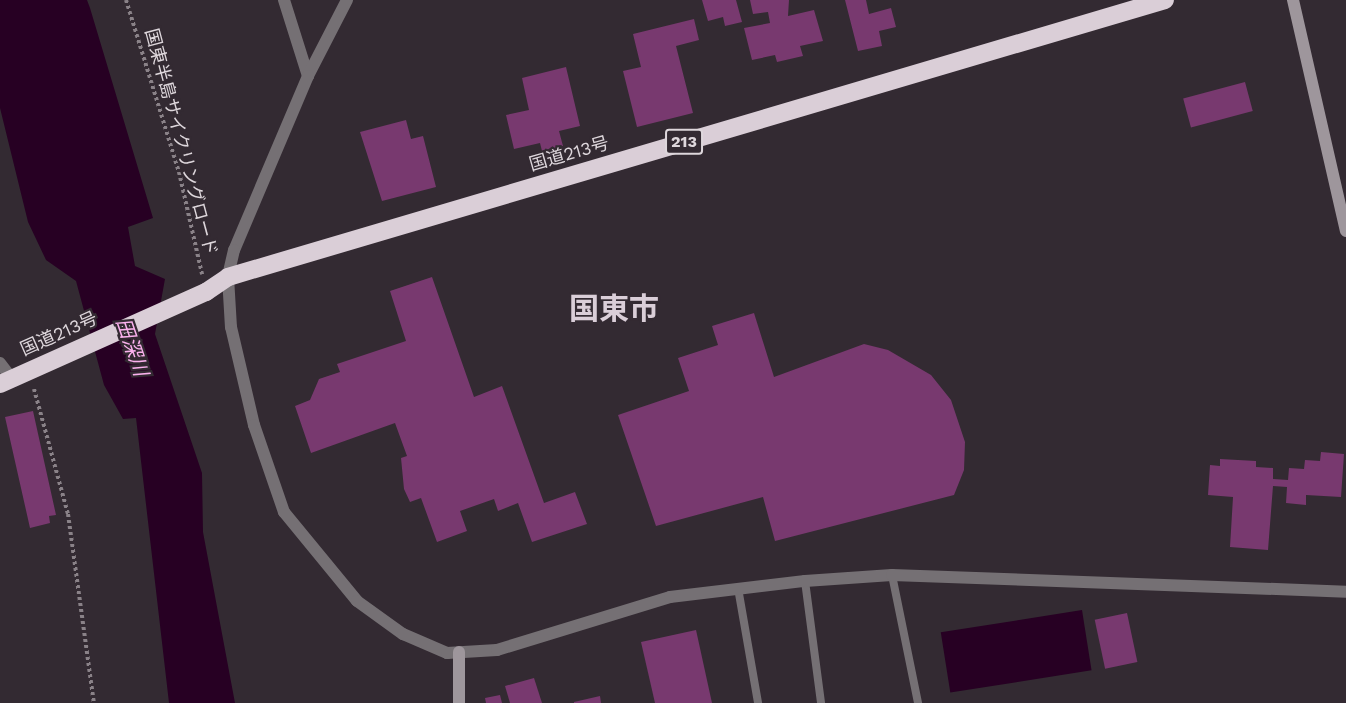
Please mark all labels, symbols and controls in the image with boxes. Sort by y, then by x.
street label: 国東半島サイクリングロード [140,26,222,258]
road number: 213 [664,129,704,155]
street label: 国道213号 [527,132,611,176]
district label: 国東市 [569,291,659,327]
street label: 国道213号 [17,307,101,361]
water label: 田深川 [111,315,153,379]

